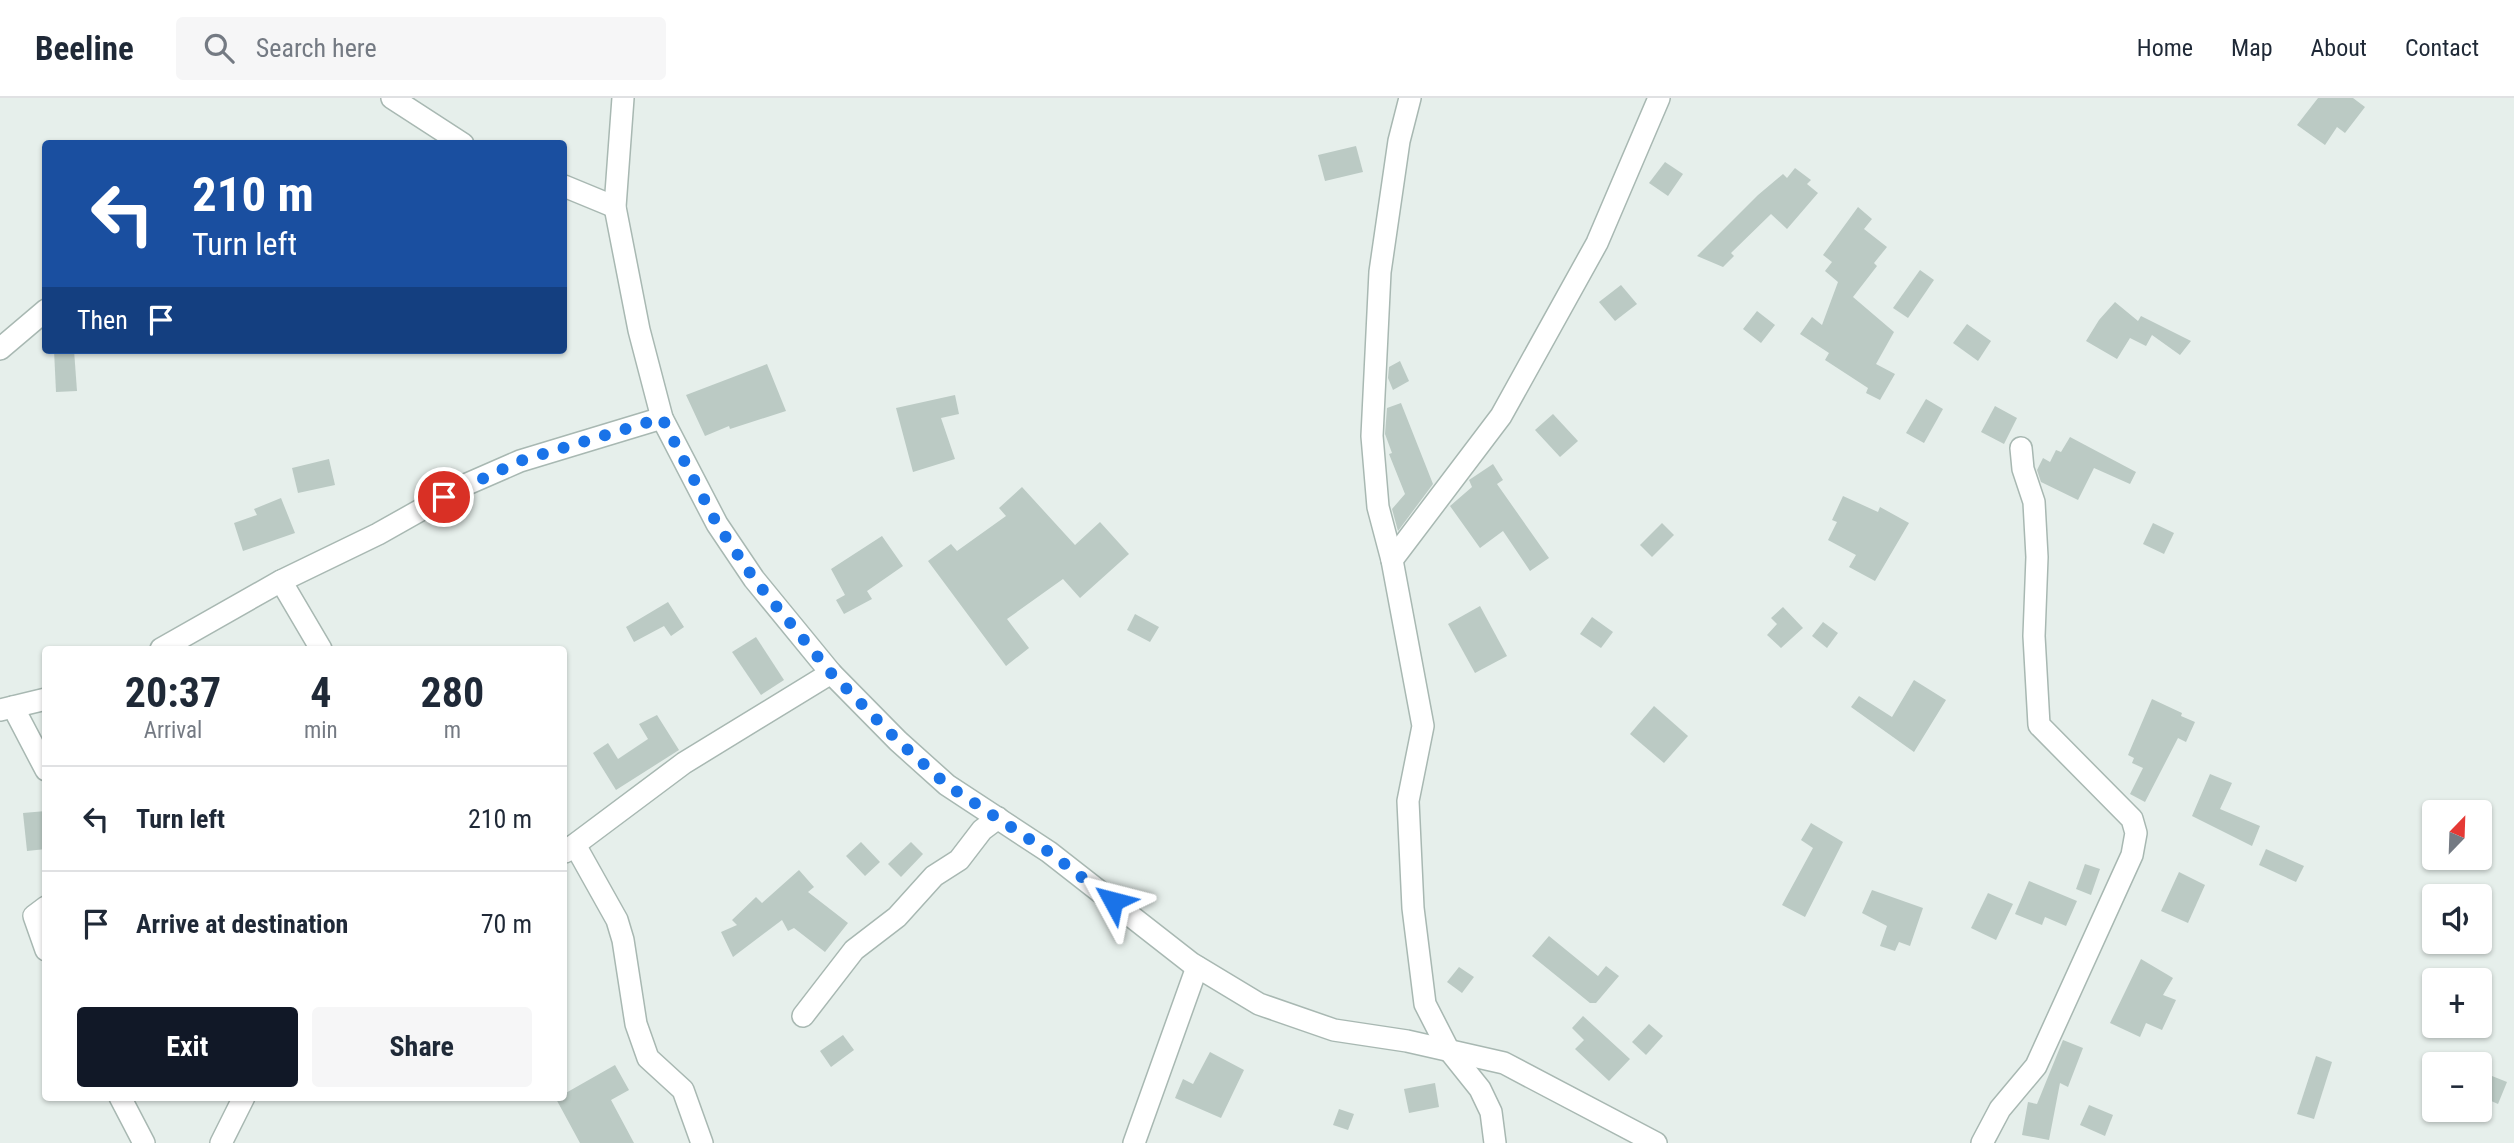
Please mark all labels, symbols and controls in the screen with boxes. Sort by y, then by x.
search box [176,17,666,80]
text: Beeline [35,29,134,68]
icon: search [200,29,238,67]
text: Search here [256,33,377,63]
text: Home [2137,34,2193,62]
text: Map [2231,34,2273,62]
text: About [2311,34,2367,62]
text: Contact [2405,34,2479,62]
text: 210 m [192,166,314,223]
icon: left [77,168,168,259]
text: Turn left [192,225,297,263]
icon: arrive [142,301,180,339]
text: Then [77,305,128,335]
pin [414,467,474,527]
icon: arrive [425,478,463,516]
text: 20:37 [125,668,221,717]
text: 4 [310,668,331,717]
text: 280 [420,668,484,717]
text: Arrival [144,717,202,744]
text: min [304,717,338,744]
text: m [444,717,461,744]
icon: left [77,800,115,838]
north arrow [2422,800,2492,870]
map controls [2422,800,2492,1122]
text: Turn left [136,804,225,834]
text: 210 m [468,804,532,834]
position arrow [1076,864,1150,938]
button: sound [2422,884,2492,954]
icon: arrive [77,905,115,943]
text: Arrive at destination [136,909,348,939]
text: 70 m [481,909,532,939]
button: + [2422,968,2492,1038]
button: Exit [77,1007,298,1087]
button: Share [312,1007,532,1087]
button: − [2422,1052,2492,1122]

